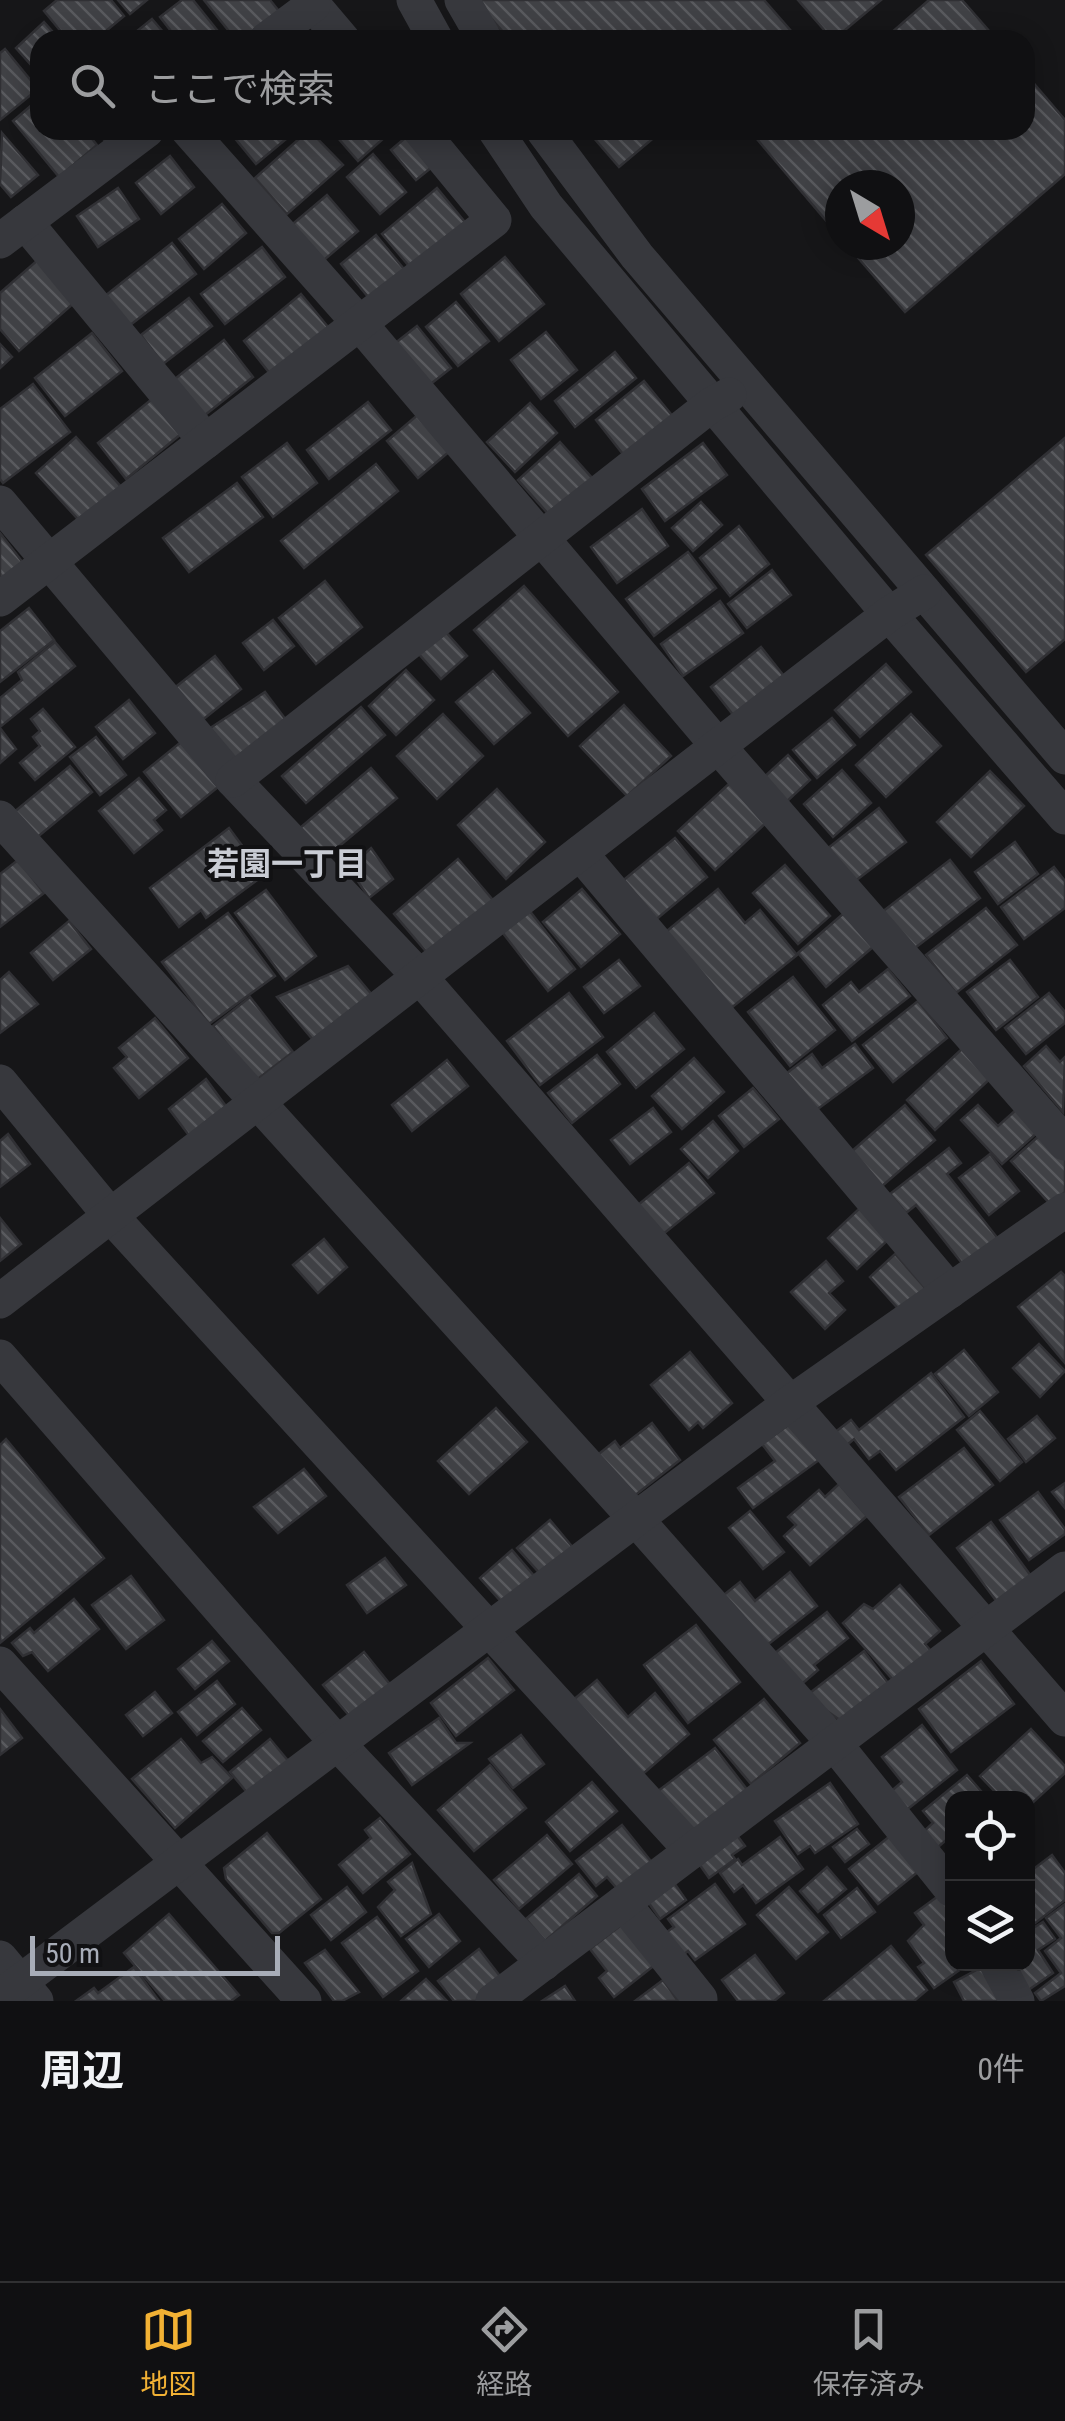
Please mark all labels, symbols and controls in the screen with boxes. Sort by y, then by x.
search box [30,30,1035,140]
icon: search [65,58,120,113]
text: ここで検索 [145,67,335,111]
north arrow [825,170,915,260]
district label: 若園一丁目 [207,845,367,883]
map controls [945,1791,1035,1971]
button: locate [945,1791,1035,1881]
button: layers [945,1881,1035,1971]
scale bar [30,1931,280,1976]
text: 50 m [45,1937,100,1970]
text: 周辺 [40,2046,124,2095]
text: 0件 [977,2050,1025,2088]
tab: 地図 [140,2302,196,2402]
tab: 経路 [476,2302,533,2402]
tab: 保存済み [813,2302,925,2402]

